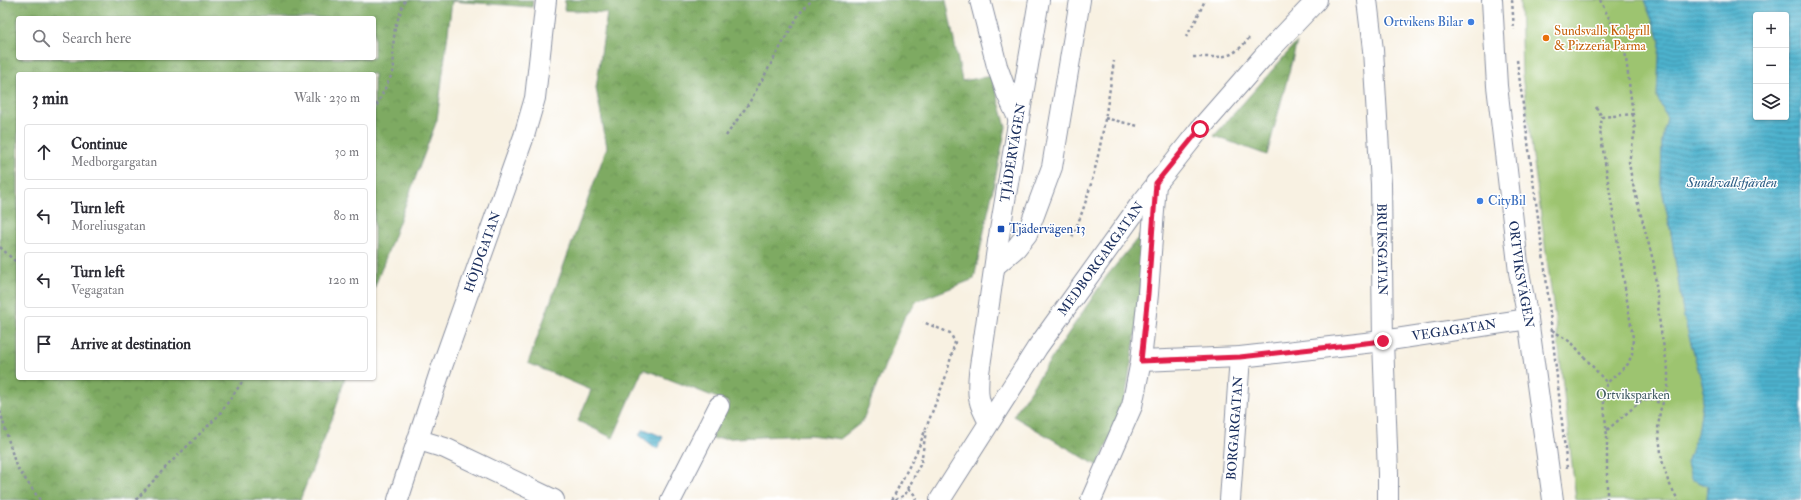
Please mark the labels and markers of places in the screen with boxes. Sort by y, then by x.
place label: Ortvikens Bilar [1384,14,1463,30]
marker: Ortvikens Bilar [1466,17,1476,27]
place label: Sundsvalls Kolgrill & Pizzeria Parma [1554,23,1651,54]
marker: Sundsvalls Kolgrill & Pizzeria Parma [1541,33,1551,43]
place label: CityBil [1488,193,1526,210]
marker: CityBil [1475,196,1485,206]
place label: Tjädervägen 13 [1009,221,1086,237]
marker: Tjädervägen 13 [996,224,1006,234]

